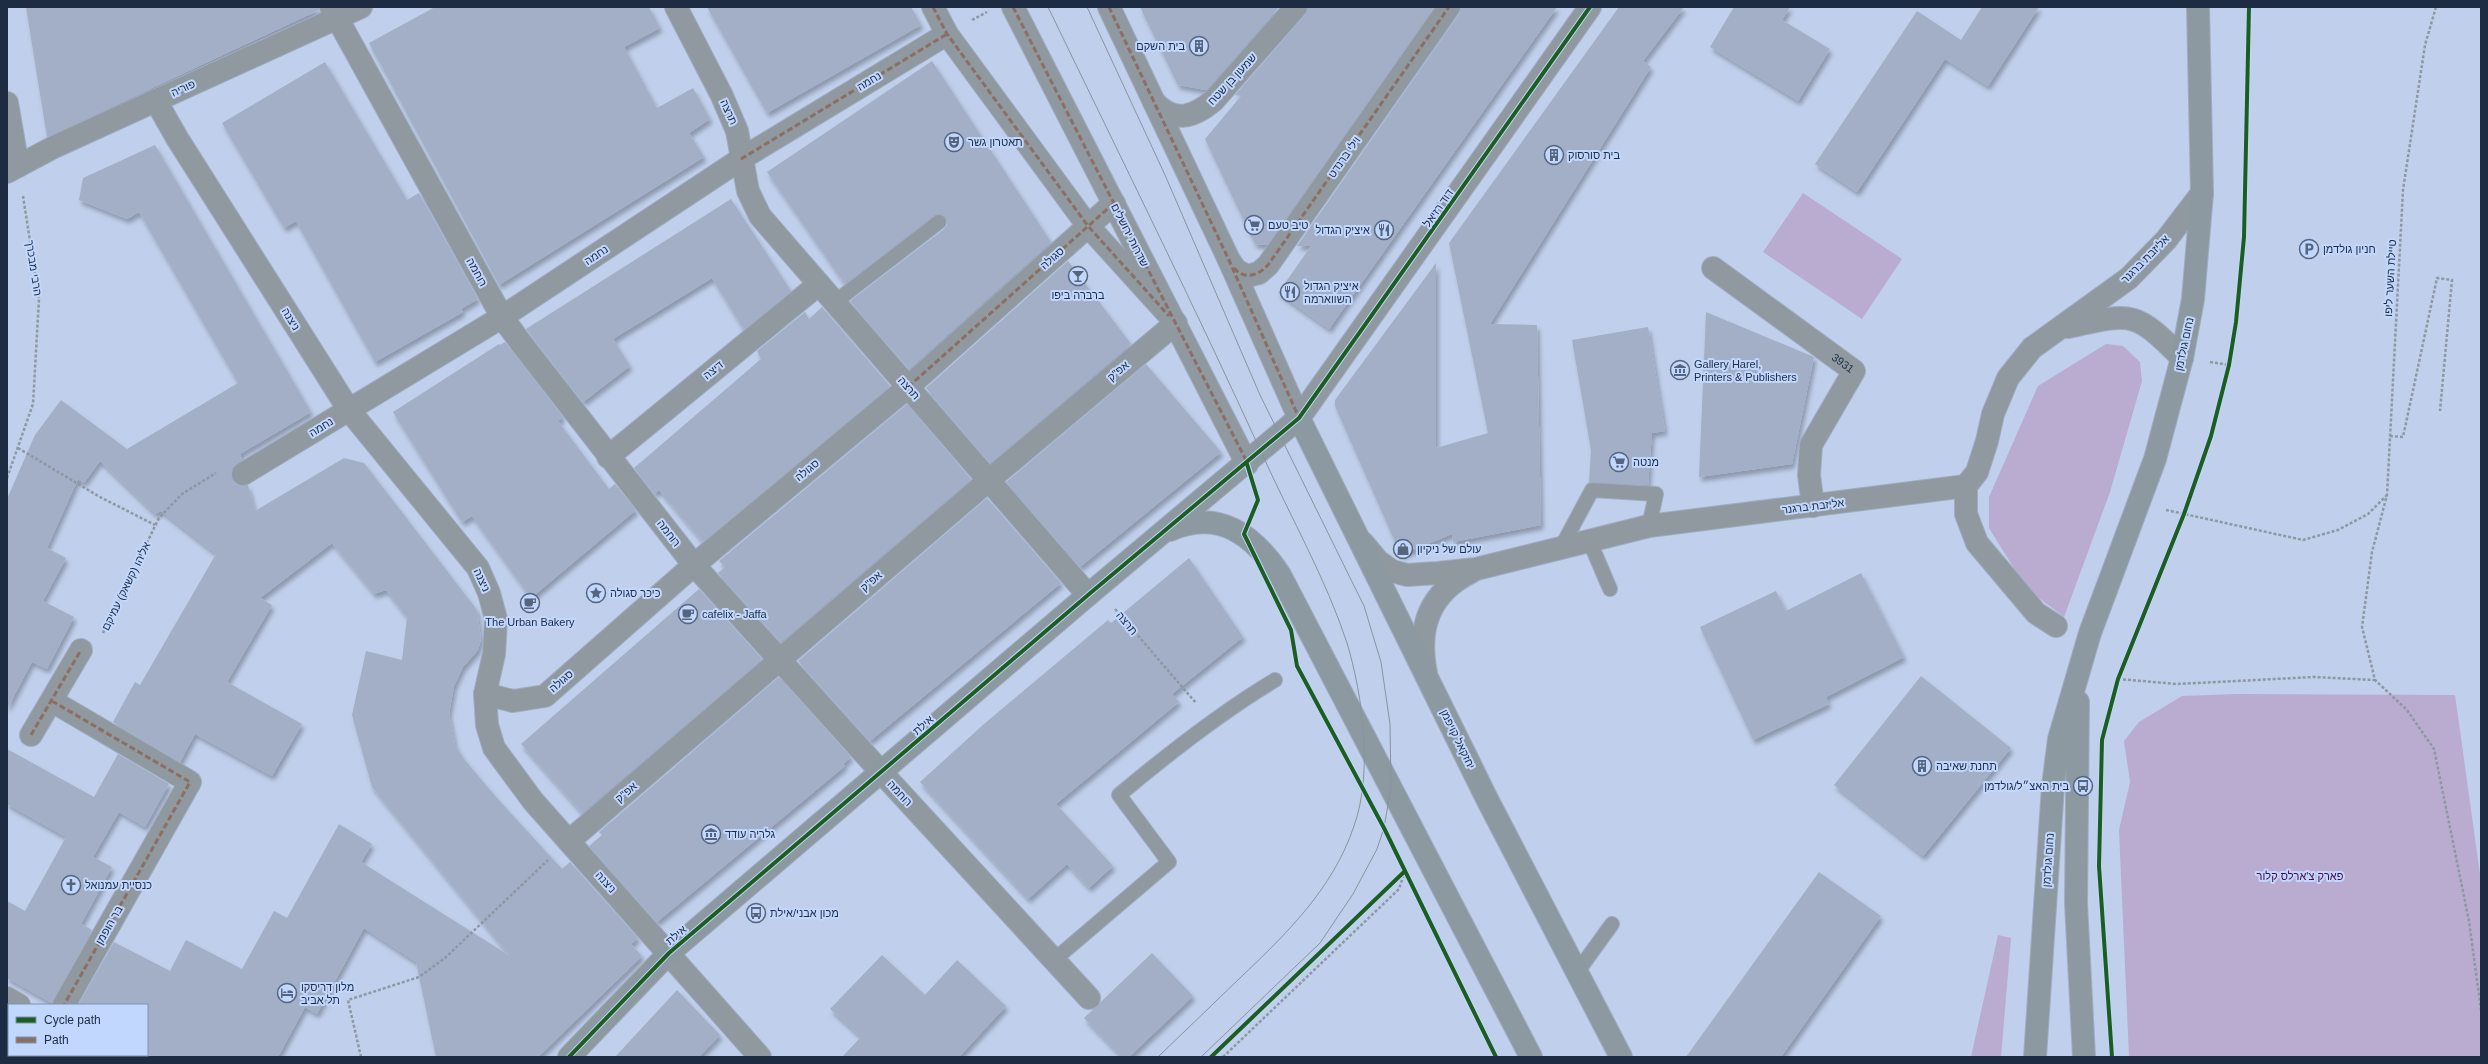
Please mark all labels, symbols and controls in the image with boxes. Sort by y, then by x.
building icon: בית השקם [1188,35,1210,57]
place label: בית השקם [1136,40,1185,52]
street label: שמעון בן שטח [1205,51,1259,107]
street label: נחמה [855,69,883,93]
street label: פוריה [169,77,197,99]
street label: תרצה [718,97,740,127]
theatre icon: תאטרון גשר [943,131,965,153]
street label: וילי ברנדט [1325,134,1363,180]
place label: תאטרון גשר [968,136,1023,148]
building icon: בית סורסוק [1543,144,1565,166]
place label: בית סורסוק [1568,149,1620,161]
street label: דוד רזיאל [1421,187,1455,229]
street label: שדרות ירושלים [1109,202,1151,268]
supermarket icon: טיב טעם [1243,214,1265,236]
place label: טיב טעם [1268,219,1309,231]
restaurant icon: איציק הגדול [1373,219,1395,241]
place label: איציק הגדול [1315,224,1370,236]
street label: אליזבת ברגנר [2119,233,2171,285]
parking icon: חניון גולדמן [2298,238,2320,260]
street label: הרבי מבכרך [24,239,44,297]
street label: טיילת השער ליפו [2382,239,2398,317]
street label: נחמה [582,243,610,267]
place label: חניון גולדמן [2323,243,2376,255]
street label: סגולה [1038,244,1066,272]
street label: רוחמה [464,256,490,288]
bar icon: ברברה ביפו [1067,265,1089,287]
place label: איציק הגדול השווארמה [1304,280,1359,305]
restaurant icon: איציק הגדול השווארמה [1279,281,1301,303]
place label: ברברה ביפו [1051,289,1105,301]
street label: ניצנה [279,305,303,333]
street label: נחום גולדמן [2172,316,2196,372]
street label: 3931 [1830,351,1856,375]
street label: דיצה [701,358,725,382]
place label: Gallery Harel, Printers & Publishers [1694,358,1797,383]
street label: אפ"ק [1105,359,1131,383]
museum icon: Gallery Harel, Printers & Publishers [1669,359,1691,381]
street label: תרצה [896,374,922,402]
street label: נחמה [307,415,335,439]
supermarket icon: מנטה [1608,451,1630,473]
place label: מנטה [1633,456,1659,468]
street label: סגולה [793,457,821,483]
street label: אליזבת ברגנר [1781,496,1845,516]
street label: רוחמה [655,517,683,549]
shop icon: עולם של ניקיון [1392,538,1414,560]
street label: אליהו (קשאק) עמיקם [99,540,153,632]
place label: עולם של ניקיון [1417,543,1482,555]
street label: ניצנה [471,566,493,594]
street label: אפ"ק [858,569,884,593]
place icon: כיכר סגולה [585,582,607,604]
place label: כיכר סגולה [610,587,661,599]
cafe icon: The Urban Bakery [519,592,541,614]
cafe icon: cafelix - Jaffa [677,603,699,625]
place label: cafelix - Jaffa [702,608,767,620]
street label: תרצה [1114,609,1140,637]
place label: The Urban Bakery [485,616,575,628]
street label: סגולה [547,668,575,694]
street label: יחזקאל קויפמן [1438,707,1478,771]
street label: אילת [910,713,936,737]
building icon: תחנת שאיבה [1911,755,1933,777]
place label: תחנת שאיבה [1936,760,1997,772]
bus stop icon: בית האצ״ל/גולדמן [2072,775,2094,797]
street label: רוחמה [885,778,915,808]
street label: אפ"ק [613,780,639,804]
place label: בית האצ״ל/גולדמן [1984,780,2069,792]
museum icon: גלריה עודד [700,823,722,845]
place label: גלריה עודד [725,828,776,840]
street label: נחום גולדמן [2040,832,2056,888]
street label: ניצנה [593,869,619,895]
park label: פארק צ'ארלס קלור [2257,870,2344,882]
church icon: כנסיית עמנואל [60,874,82,896]
place label: כנסיית עמנואל [85,879,152,891]
bus stop icon: מכון אבני/אילת [745,902,767,924]
street label: בר הופמן [93,903,125,946]
place label: מכון אבני/אילת [770,907,839,919]
street label: אילת [663,923,689,947]
place label: מלון דריסקו תל אביב [301,981,354,1006]
hotel icon: מלון דריסקו תל אביב [276,982,298,1004]
legend [8,1004,148,1056]
text: Cycle path [44,1013,101,1027]
text: Path [44,1033,69,1047]

